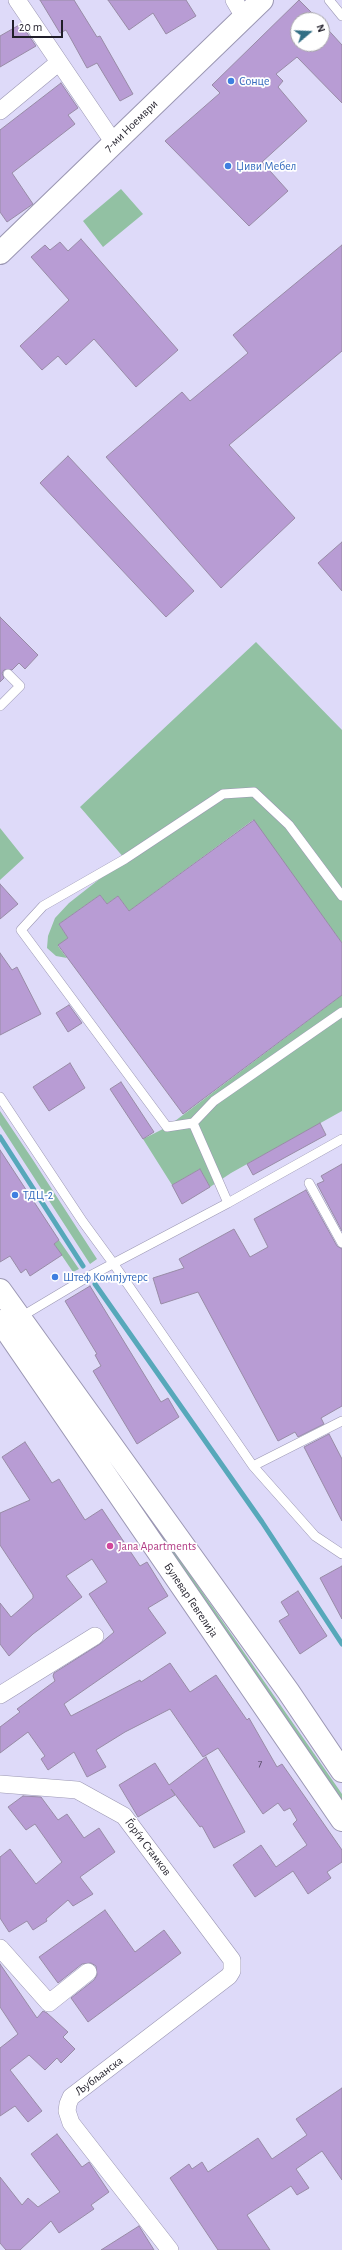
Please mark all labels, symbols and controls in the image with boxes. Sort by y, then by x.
scale bar [14,12,65,38]
north arrow [290,12,330,52]
text: 20 m [19,21,42,33]
text: N [314,23,327,34]
place label: Сонце [239,74,269,88]
marker: Сонце [226,76,236,86]
street label: 7-ми Ноември [101,97,161,155]
place label: Џиви Мебел [236,159,296,173]
marker: Џиви Мебел [223,161,233,171]
place label: ТДЦ-2 [23,1188,53,1202]
marker: ТДЦ-2 [10,1190,20,1200]
place label: Штеф Компјутерс [63,1270,148,1284]
marker: Штеф Компјутерс [50,1272,60,1282]
place label: Jana Apartments [118,1539,196,1553]
marker: Jana Apartments [105,1541,115,1551]
street label: Булевар Гевгелија [161,1560,221,1640]
house number: 7 [258,1758,262,1770]
street label: Ѓорѓи Стамков [122,1815,174,1879]
street label: Љубљанска [72,2053,126,2099]

